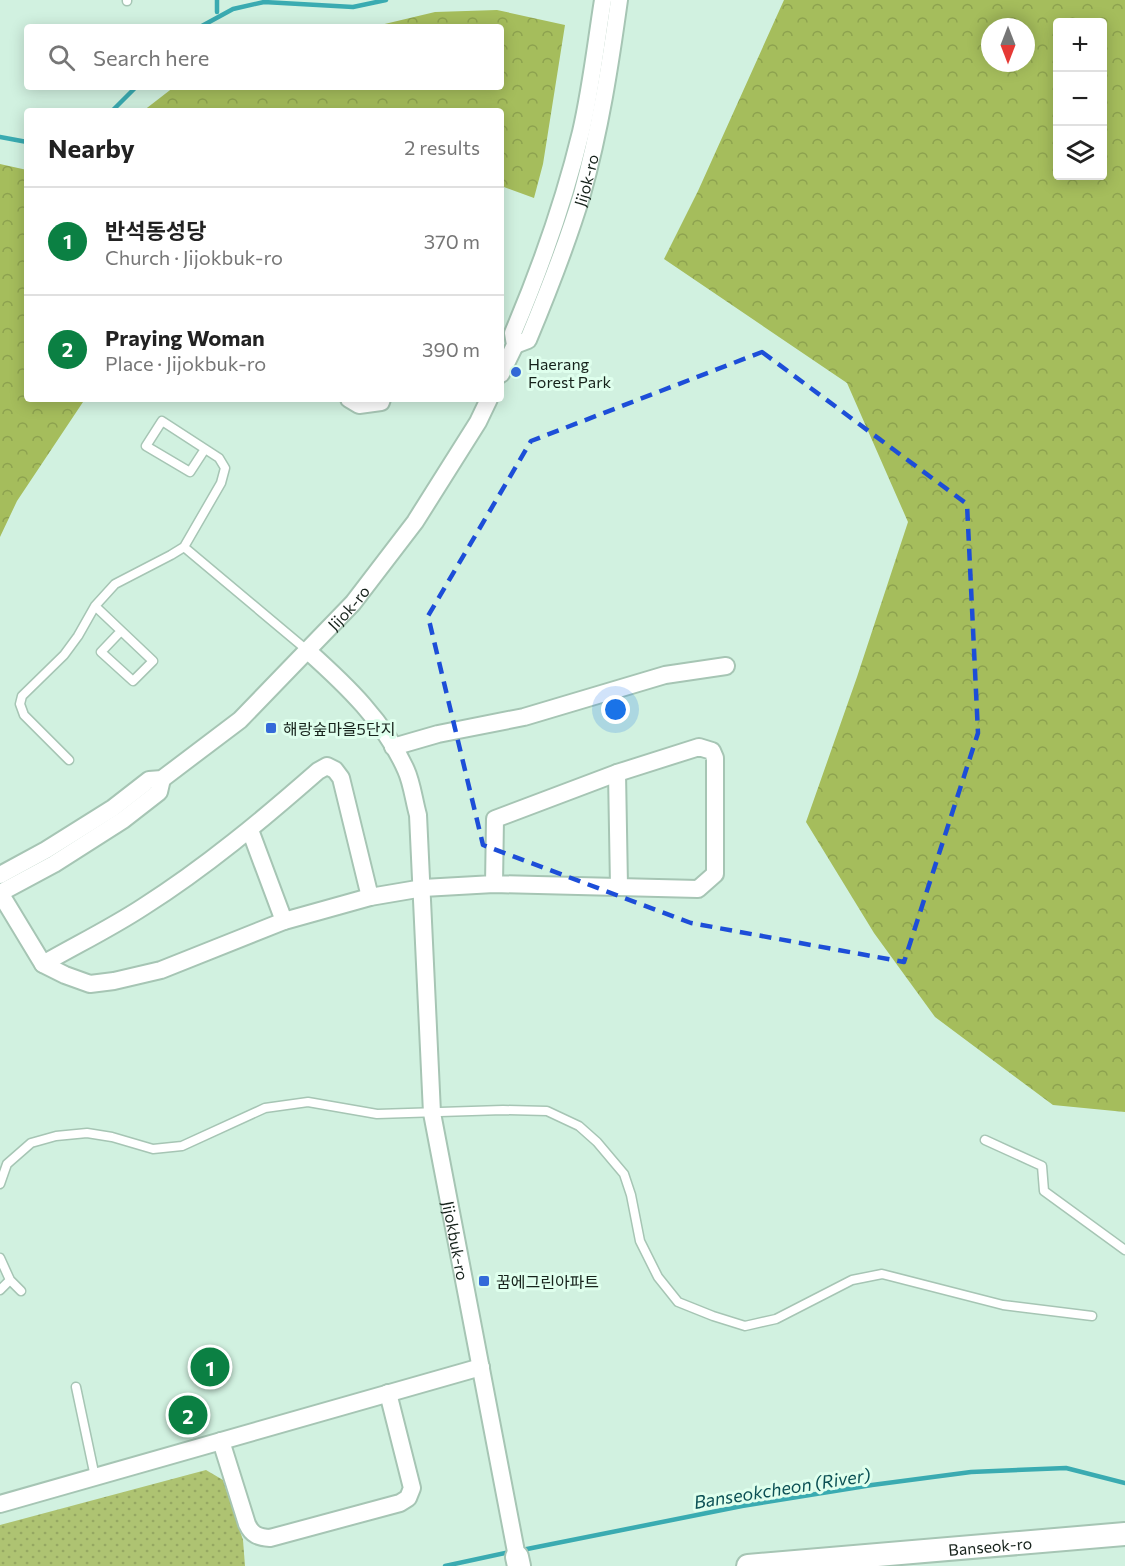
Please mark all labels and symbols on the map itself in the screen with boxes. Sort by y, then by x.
north arrow [981,18,1035,72]
street label: Jijok-ro [569,152,601,209]
place label: Haerang Forest Park [528,354,612,391]
marker: Haerang Forest Park [509,365,523,379]
street label: Jijok-ro [323,581,373,633]
your location [601,695,630,724]
place label: 해랑숲마을5단지 [283,719,395,738]
marker: 해랑숲마을5단지 [264,721,278,735]
street label: Jijokbuk-ro [439,1199,473,1282]
place label: 꿈에그린아파트 [496,1272,599,1291]
marker: 꿈에그린아파트 [477,1274,491,1288]
pin: 1 [190,1344,230,1390]
pin: 2 [168,1392,207,1438]
water label: Banseokcheon (River) [692,1463,872,1513]
street label: Banseok-ro [947,1532,1033,1558]

